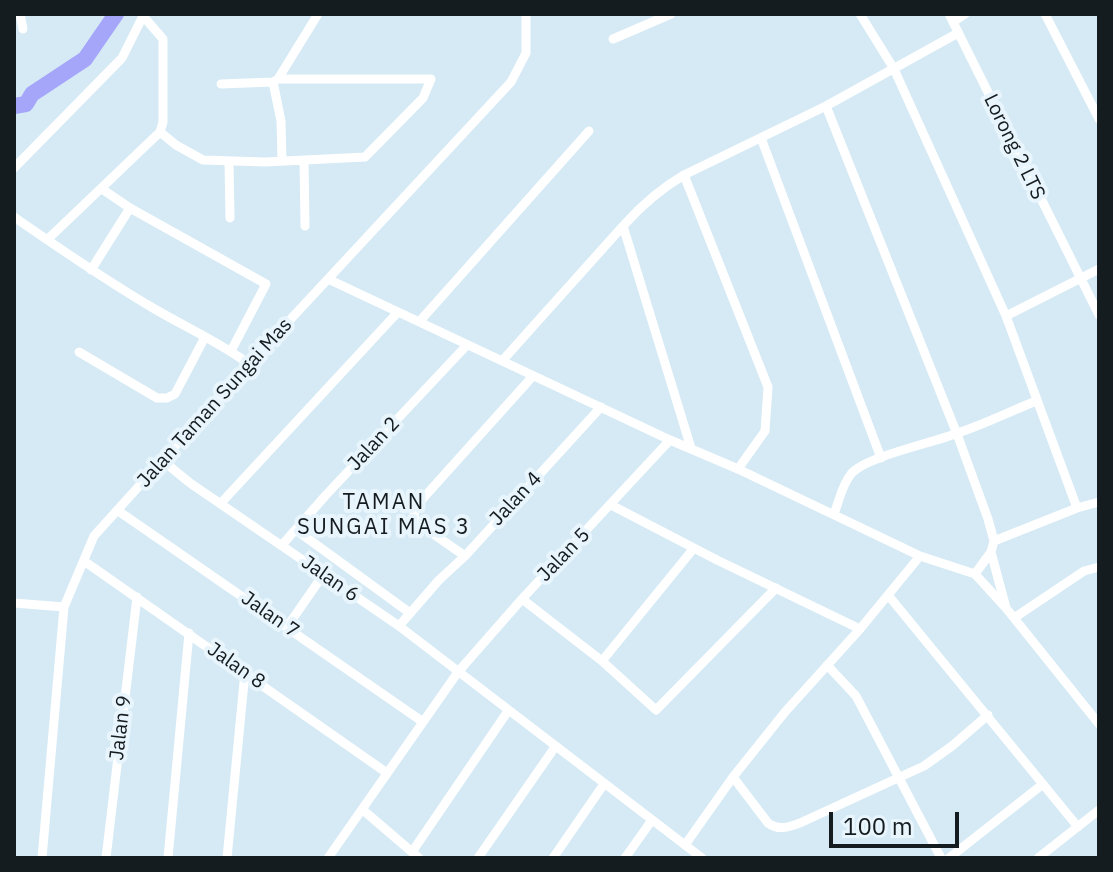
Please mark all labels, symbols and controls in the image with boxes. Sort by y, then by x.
street label: Lorong 2 LTS [978,90,1050,204]
street label: Jalan Taman Sungai Mas [133,313,297,493]
street label: Jalan 2 [343,412,405,476]
street label: Jalan 4 [485,467,547,531]
district label: TAMAN SUNGAI MAS 3 [297,490,471,542]
street label: Jalan 5 [533,523,595,587]
street label: Jalan 6 [296,551,364,607]
street label: Jalan 7 [236,587,304,643]
street label: Jalan 8 [202,638,270,694]
street label: Jalan 9 [105,694,137,762]
scale bar [833,796,963,846]
text: 100 m [843,810,913,842]

